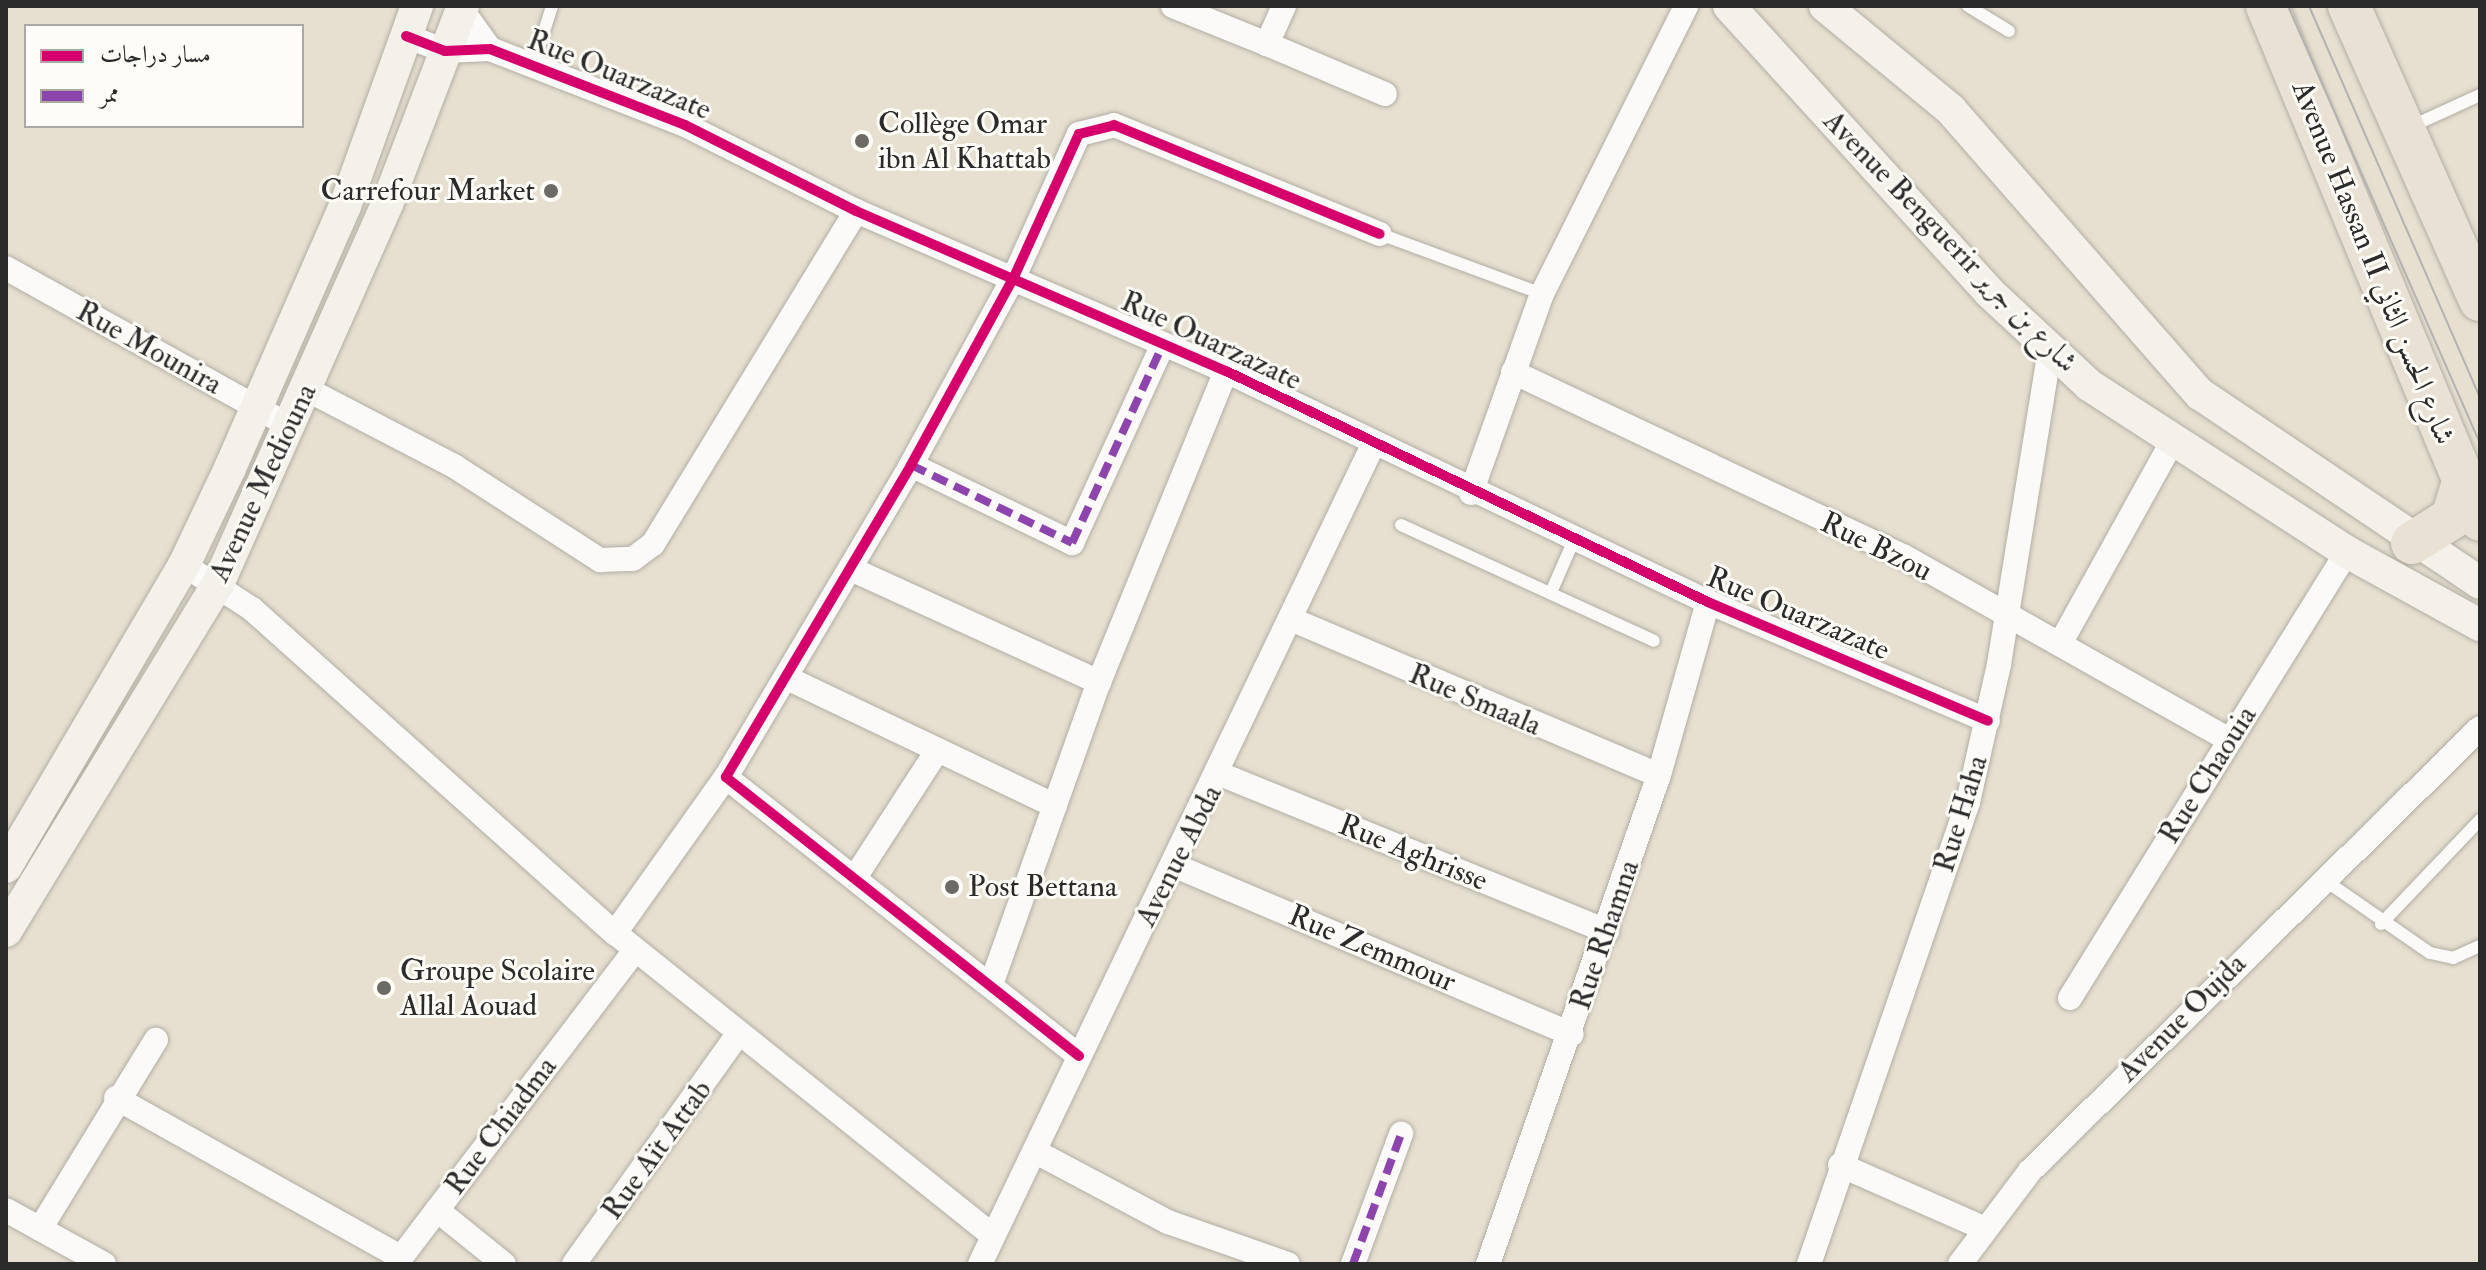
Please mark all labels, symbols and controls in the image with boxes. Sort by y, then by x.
street label: Rue Ouarzazate [522,22,716,128]
legend [24,24,304,128]
text: مسار دراجات [100,39,211,70]
street label: Avenue Hassan II شارع الحسن الثاني [2283,76,2463,450]
text: ممر [100,79,119,110]
street label: Avenue Benguerir شارع بن جرير [1815,103,2085,381]
place label: Collège Omar ibn Al Khattab [878,106,1051,176]
marker: Collège Omar ibn Al Khattab [853,132,871,150]
place label: Carrefour Market [321,173,535,209]
marker: Carrefour Market [542,182,560,200]
street label: Rue Ouarzazate [1115,283,1307,399]
street label: Rue Mounira [70,293,228,403]
street label: Avenue Mediouna [201,378,325,588]
street label: Rue Bzou [1814,505,1938,589]
street label: Rue Ouarzazate [1701,559,1895,669]
street label: Rue Smaala [1403,656,1547,744]
street label: Rue Chaouia [2151,699,2265,851]
street label: Rue Haha [1926,751,1996,877]
street label: Avenue Abda [1128,779,1230,933]
street label: Rue Aghrisse [1333,807,1493,899]
street label: Rue Rhamna [1563,855,1647,1015]
place label: Post Bettana [968,869,1117,905]
marker: Post Bettana [943,878,961,896]
street label: Rue Zemmour [1283,898,1461,1000]
street label: Avenue Oujda [2110,946,2254,1090]
place label: Groupe Scolaire Allal Aouad [400,953,595,1024]
marker: Groupe Scolaire Allal Aouad [375,979,393,997]
street label: Rue Chiadma [437,1050,565,1202]
street label: Rue Aït Attab [594,1073,720,1227]

